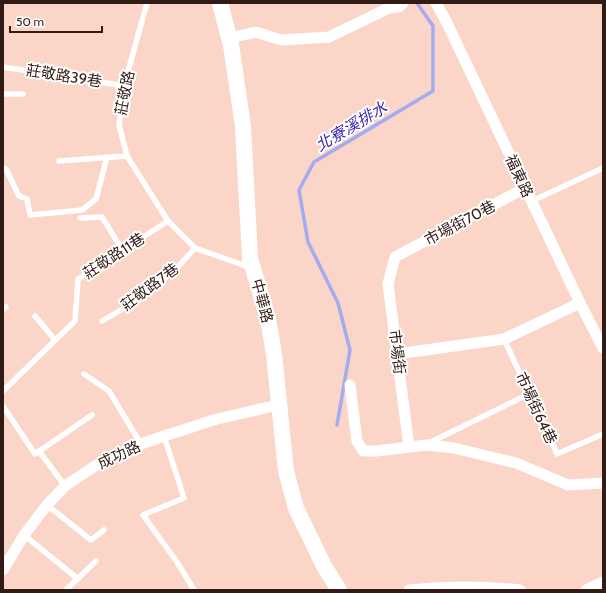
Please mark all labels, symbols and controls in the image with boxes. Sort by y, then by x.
scale bar [10,8,102,34]
text: 50 m [16,14,44,29]
street label: 莊敬路39巷 [25,61,103,91]
street label: 莊敬路 [112,69,138,117]
water label: 北寮溪排水 [312,97,391,155]
street label: 福東路 [501,152,537,200]
street label: 市場街70巷 [421,197,499,249]
street label: 莊敬路11巷 [80,229,148,283]
street label: 莊敬路7巷 [118,259,182,315]
street label: 中華路 [247,277,277,325]
street label: 市場街 [385,329,409,375]
street label: 市場街64巷 [512,369,560,447]
street label: 成功路 [95,437,143,473]

